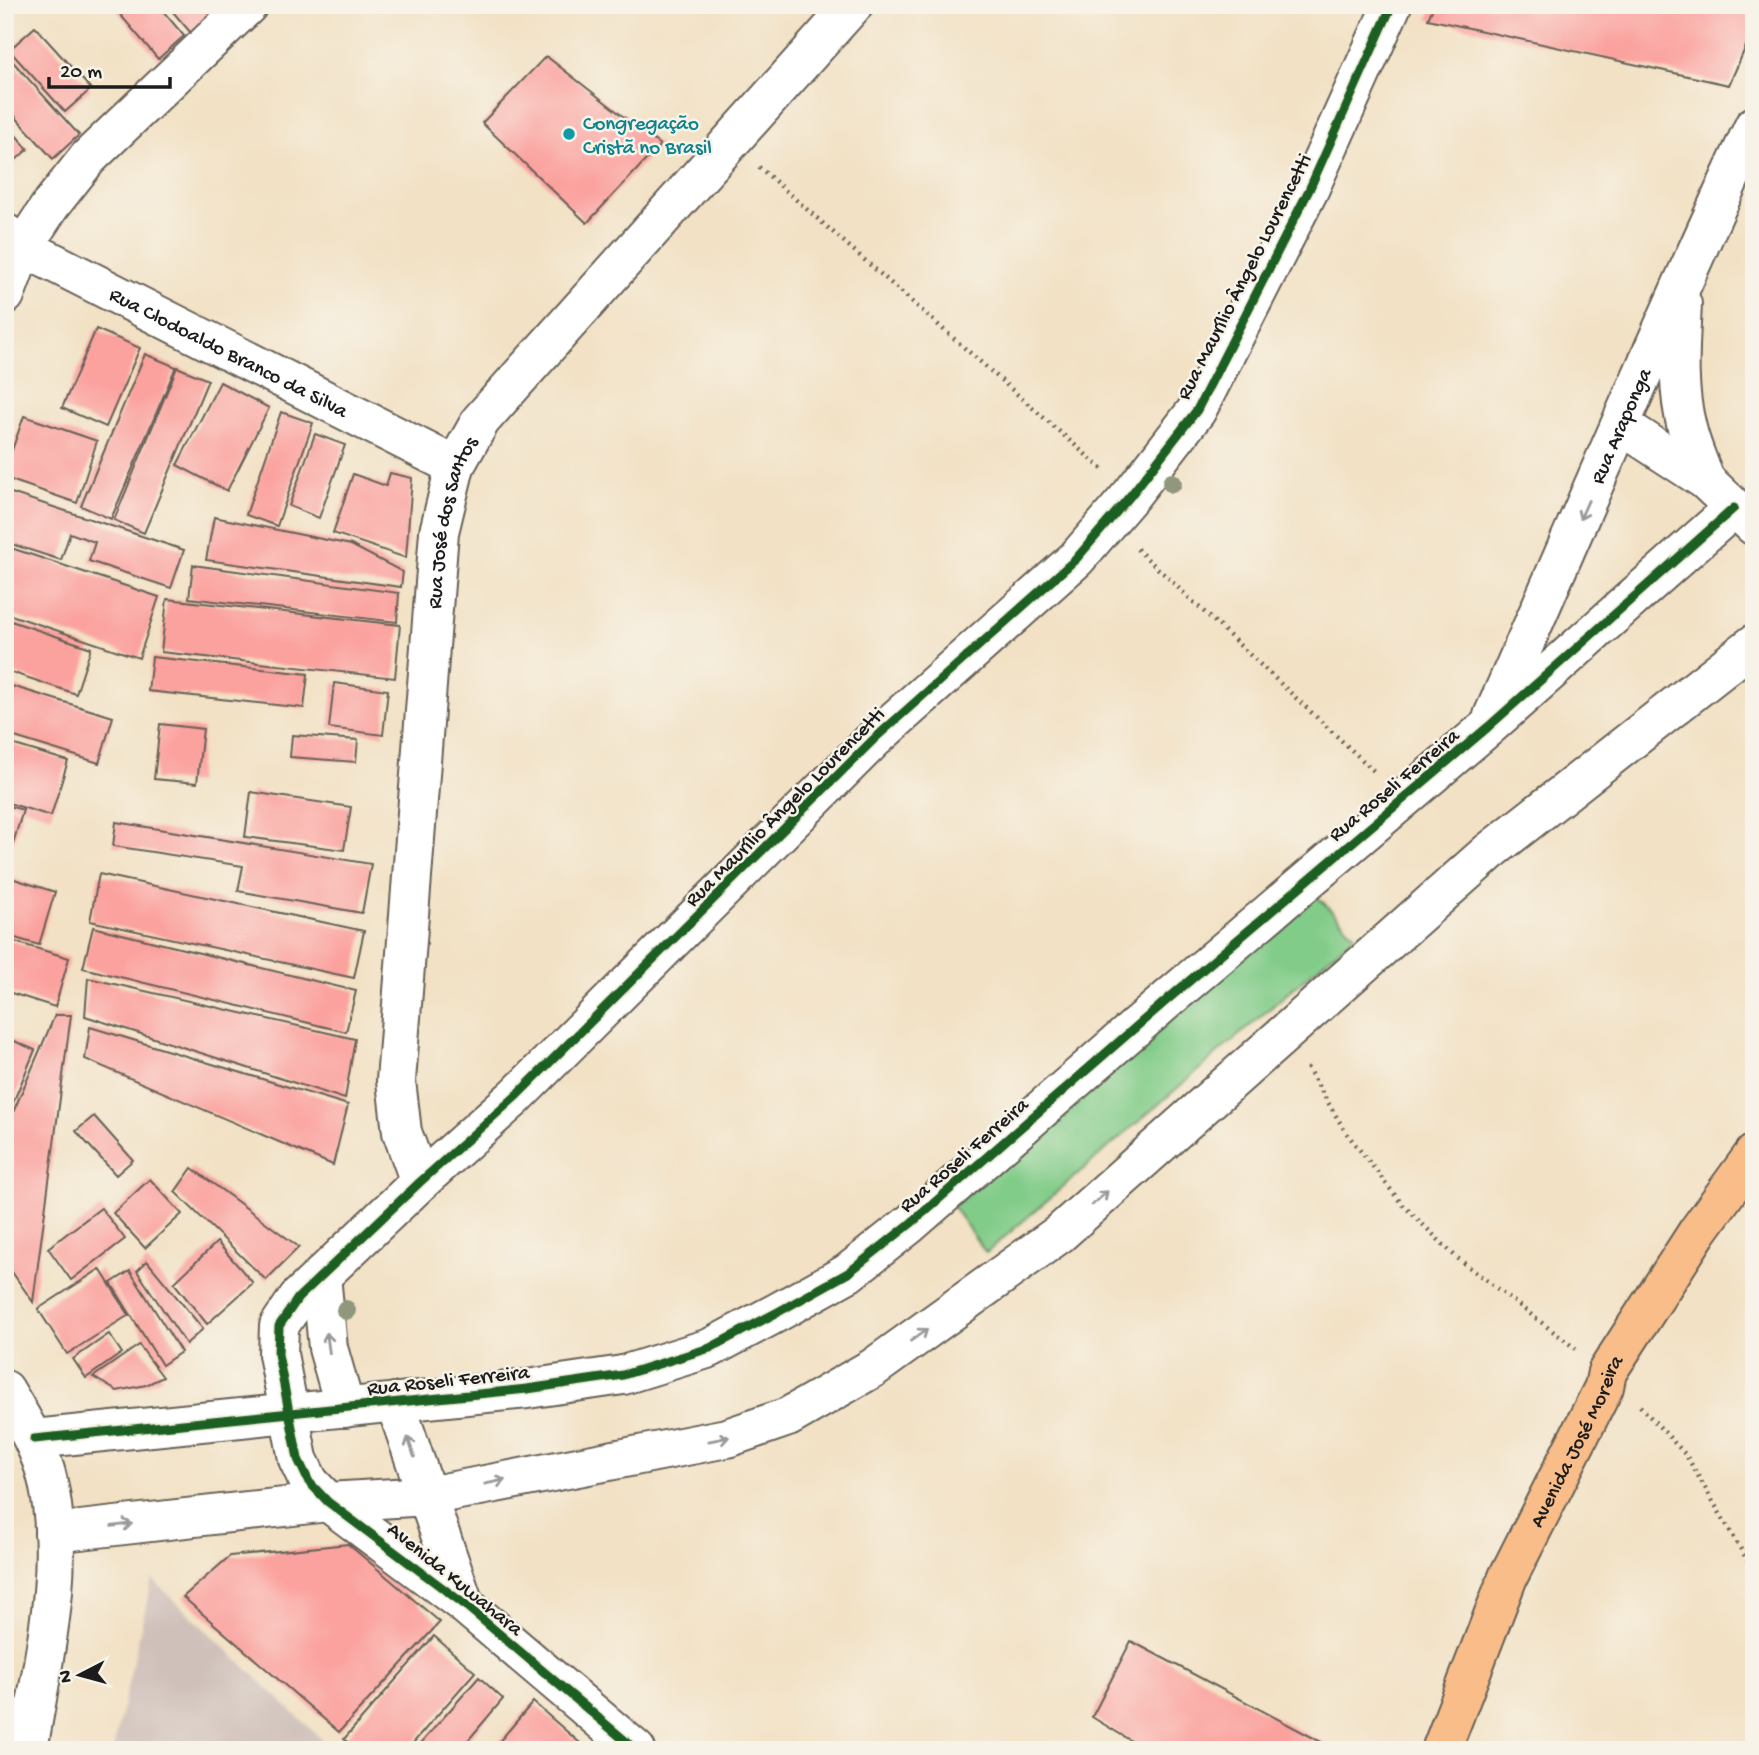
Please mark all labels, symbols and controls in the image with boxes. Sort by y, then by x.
scale bar [49,46,170,90]
text: 20 m [60,61,102,86]
place label: Congregação Cristã no Brasil [583,113,712,162]
marker: Congregação Cristã no Brasil [561,126,577,142]
street label: Rua Maurílio Ângelo Lourencetti [1173,150,1319,405]
street label: Rua Clodoaldo Branco da Silva [104,284,352,426]
street label: Rua Araponga [1587,364,1660,489]
street label: Rua José dos Santos [424,432,486,610]
one-way arrow [1577,498,1590,520]
street label: Rua Maurílio Ângelo Lourencetti [681,703,892,914]
street label: Rua Roseli Ferreira [1325,724,1467,849]
street label: Rua Roseli Ferreira [896,1093,1036,1220]
one-way arrow [1091,1190,1109,1206]
one-way arrow [909,1328,928,1342]
one-way arrow [321,1332,334,1355]
street label: Avenida José Moreira [1526,1350,1631,1532]
street label: Rua Roseli Ferreira [366,1361,532,1403]
one-way arrow [707,1432,730,1446]
one-way arrow [404,1436,416,1458]
one-way arrow [483,1475,506,1489]
street label: Avenida Kuwahara [381,1518,528,1644]
one-way arrow [110,1519,133,1532]
north arrow [46,1640,116,1710]
text: N [54,1669,79,1684]

